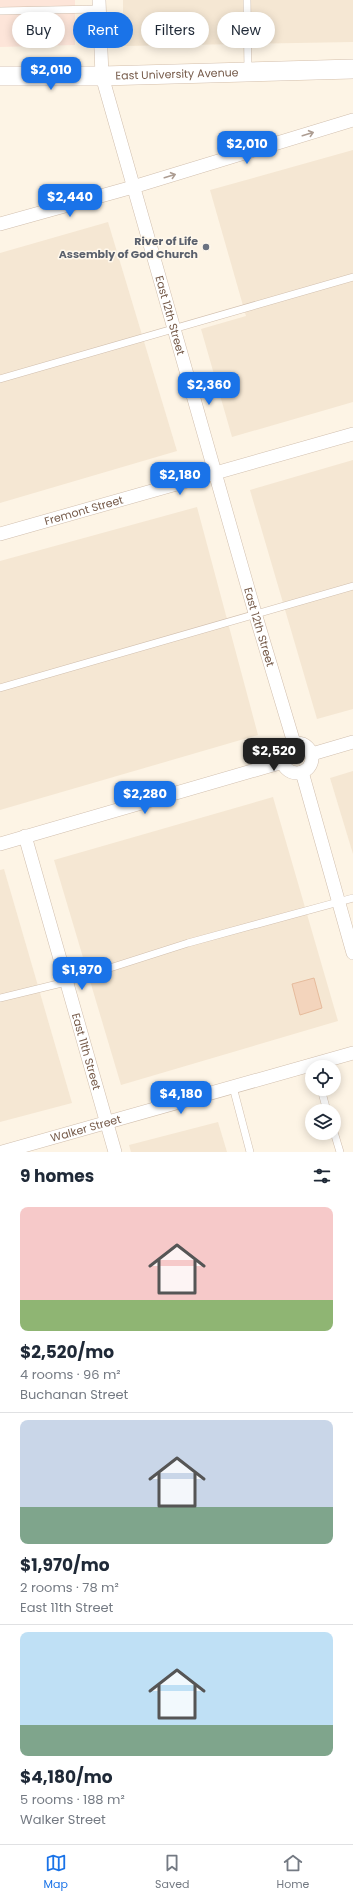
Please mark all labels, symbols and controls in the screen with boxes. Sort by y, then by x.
chip: Buy [12,12,65,48]
chip: Rent [73,12,133,48]
chip: Filters [141,12,209,48]
chip: New [217,12,275,48]
pin: $2,010 [18,57,84,91]
text: $2,010 [30,60,72,79]
street label: East University Avenue [115,64,239,84]
one-way arrow [301,130,314,137]
pin: $2,010 [214,131,280,165]
text: $2,010 [226,134,268,153]
one-way arrow [164,172,177,179]
pin: $2,440 [37,184,103,218]
text: $2,440 [47,187,93,206]
place label: River of Life Assembly of God Church [59,233,198,262]
marker: River of Life Assembly of God Church [201,242,211,252]
street label: East 12th Street [151,274,189,357]
pin: $2,360 [176,372,242,406]
text: $2,360 [187,375,231,394]
pin: $2,180 [147,462,213,496]
text: $2,180 [159,465,201,484]
street label: Fremont Street [42,492,125,529]
street label: East 12th Street [240,585,279,668]
pin: $2,520 [241,738,307,772]
text: $2,520 [252,741,296,760]
pin: $2,280 [112,781,178,815]
text: $2,280 [123,784,167,803]
pin: $1,970 [49,957,115,991]
text: $1,970 [62,960,102,979]
street label: East 11th Street [68,1011,105,1092]
map controls [305,1060,341,1140]
button: locate [305,1060,341,1096]
pin: $4,180 [148,1081,214,1115]
text: $4,180 [160,1084,202,1103]
button: layers [305,1104,341,1140]
street label: Walker Street [49,1111,123,1146]
text: 9 homes [20,1164,94,1188]
icon: filters [311,1165,333,1187]
icon: home [141,1233,213,1305]
text: $2,520/mo [20,1340,114,1364]
text: 4 rooms · 96 m² [20,1365,121,1384]
text: Buchanan Street [20,1385,128,1404]
icon: home [141,1446,213,1518]
text: $1,970/mo [20,1553,110,1577]
text: 2 rooms · 78 m² [20,1578,119,1597]
text: East 11th Street [20,1598,113,1617]
icon: home [141,1658,213,1730]
text: $4,180/mo [20,1765,113,1789]
text: 5 rooms · 188 m² [20,1790,125,1809]
text: Walker Street [20,1810,106,1829]
tab: Map [44,1852,68,1893]
tab: Saved [155,1852,189,1893]
tab: Home [277,1852,309,1893]

